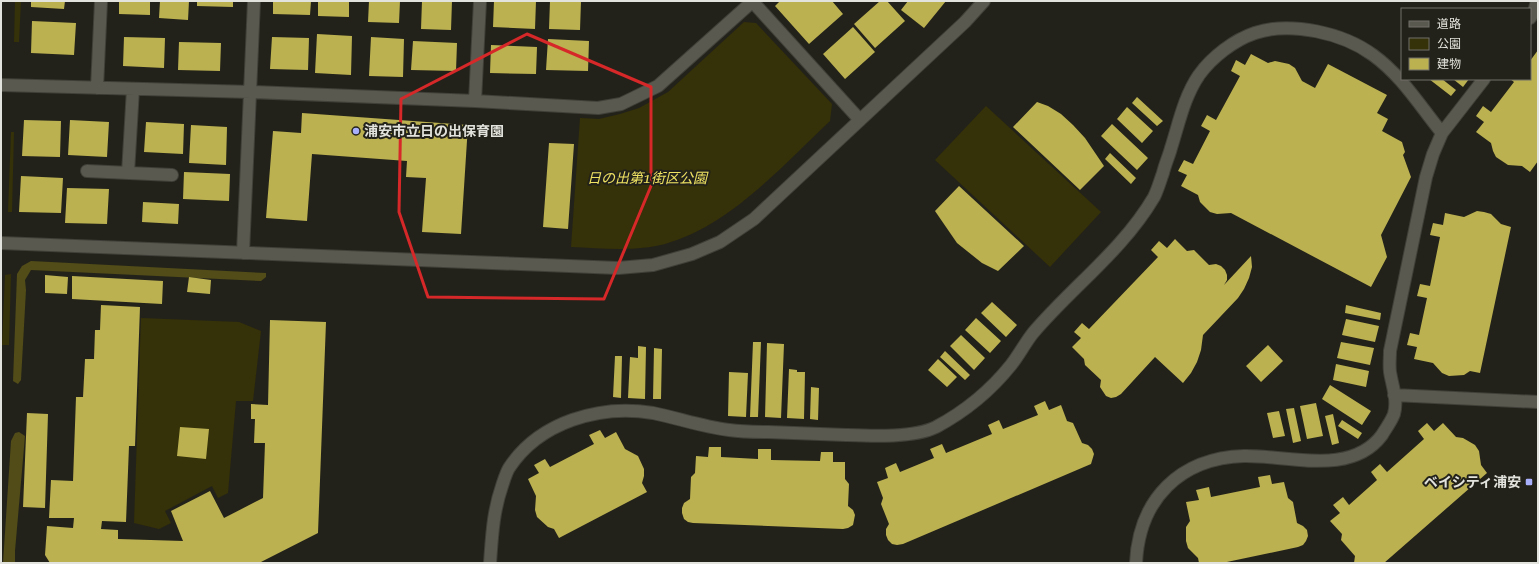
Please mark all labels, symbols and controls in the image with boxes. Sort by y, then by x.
legend [1401,8,1531,80]
text: 道路 [1437,17,1461,31]
text: 公園 [1437,37,1461,51]
text: 建物 [1437,57,1461,71]
place label: 浦安市立日の出保育園 [364,123,504,139]
marker: 浦安市立日の出保育園 [351,126,361,136]
park label: 日の出第1街区公園 [587,170,709,186]
place label: ベイシティ浦安 [1424,474,1521,490]
marker: ベイシティ浦安 [1524,477,1534,487]

